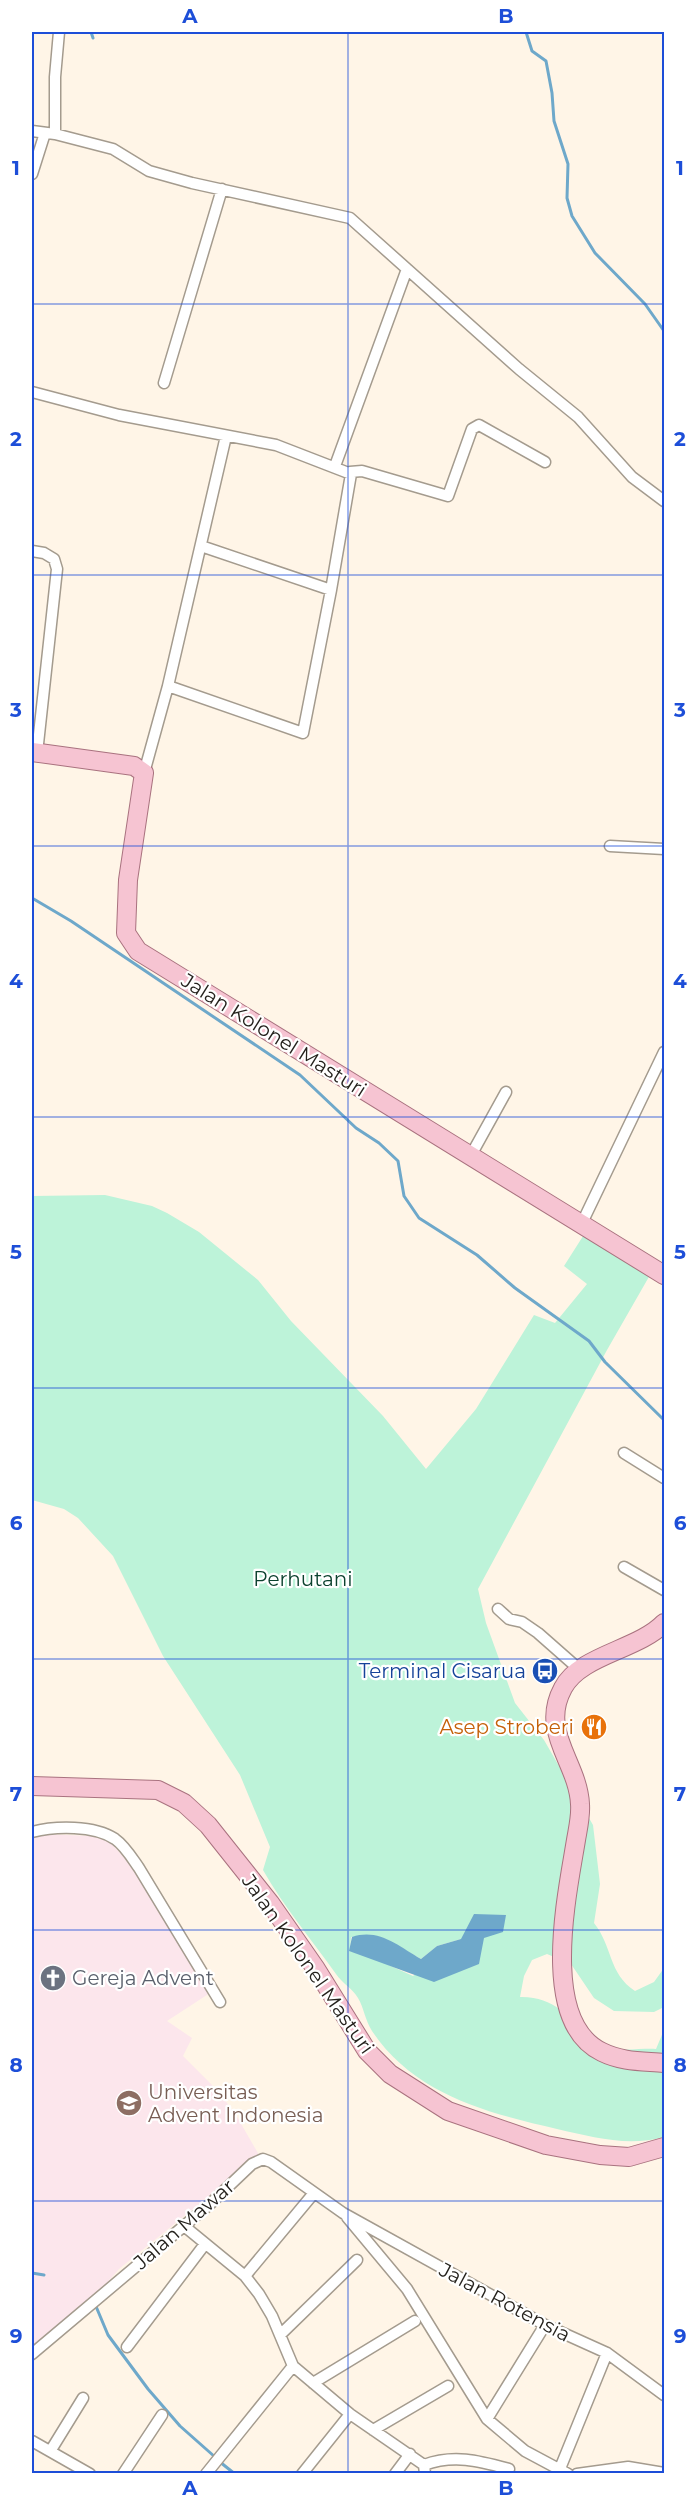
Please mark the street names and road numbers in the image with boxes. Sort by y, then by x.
street label: Jalan Kolonel Masturi [176,968,371,1102]
street label: Jalan Kolonel Masturi [236,1869,379,2058]
street label: Jalan Mawar [128,2174,239,2275]
street label: Jalan Rotensia [434,2257,575,2347]

